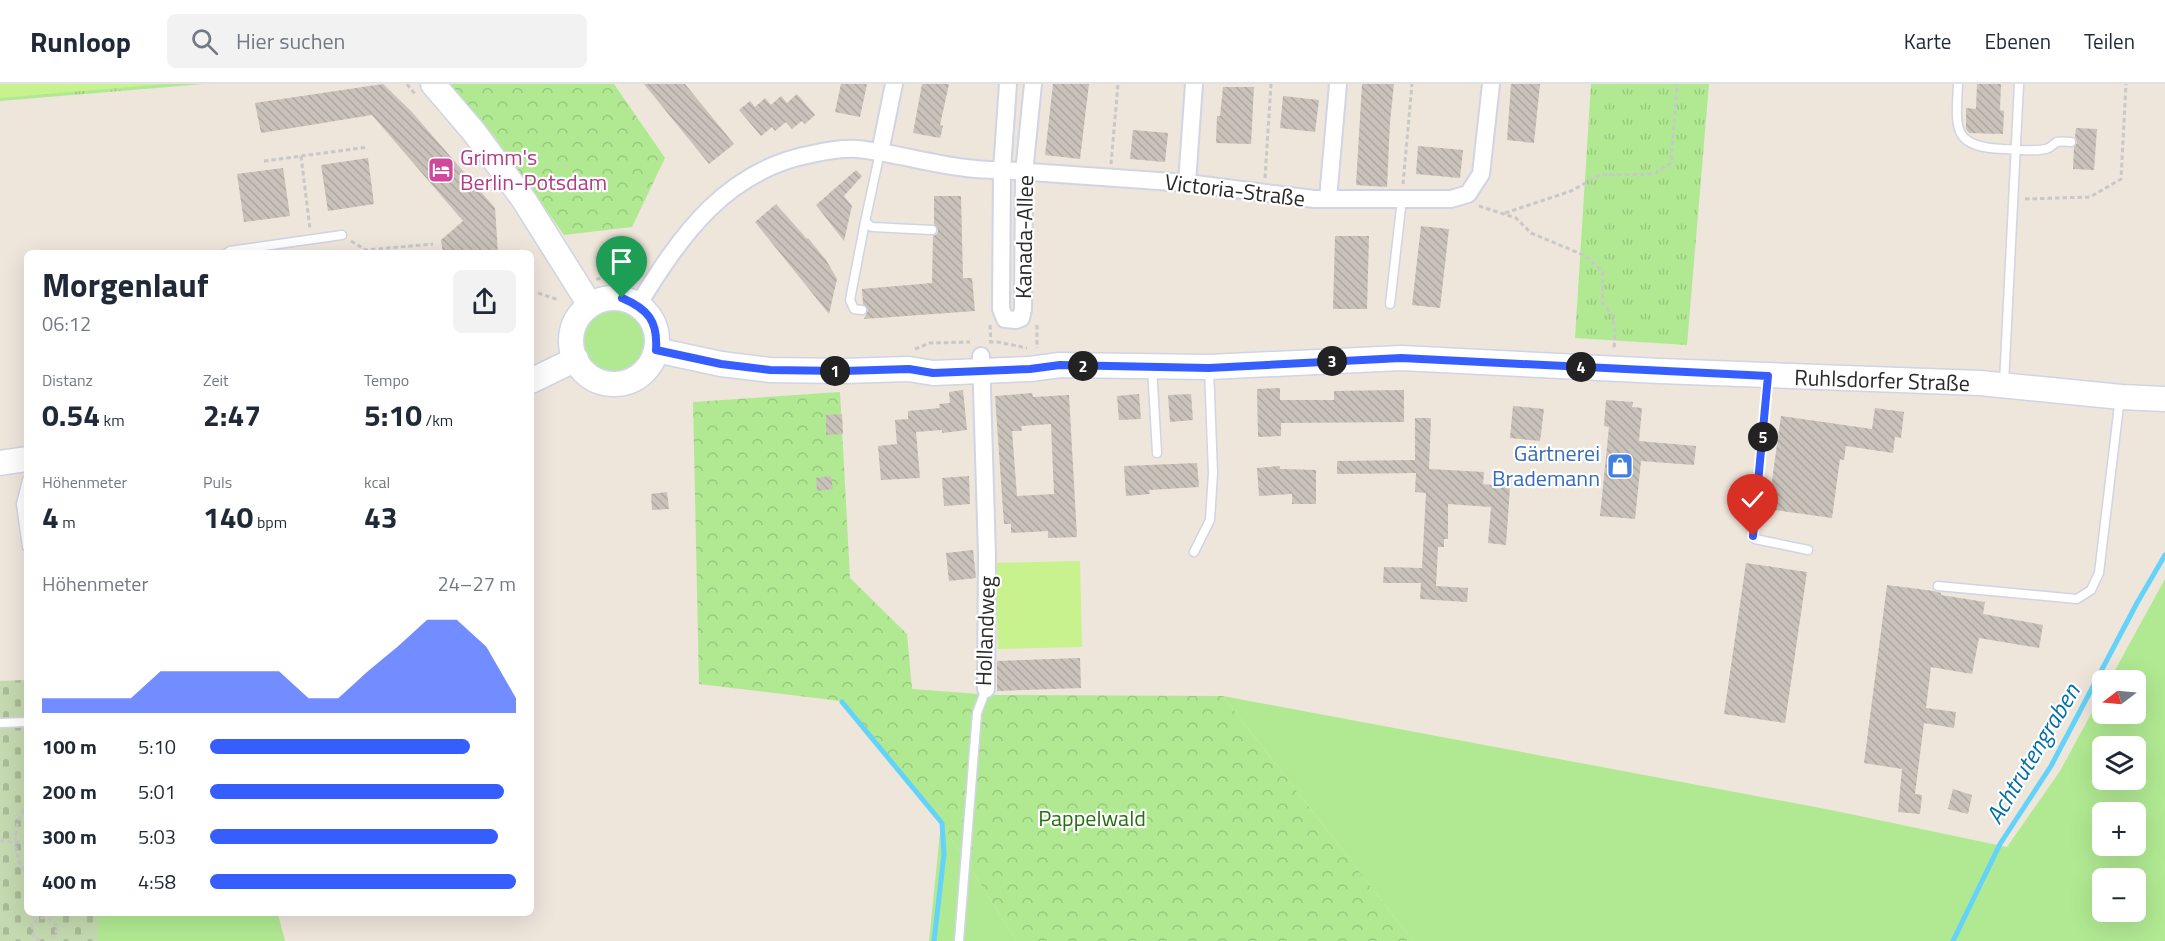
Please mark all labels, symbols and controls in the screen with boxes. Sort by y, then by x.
search box [167,14,587,68]
text: Runloop [30,20,131,63]
text: Hier suchen [236,24,345,58]
icon: search [188,25,221,58]
text: Karte [1904,25,1951,57]
text: Ebenen [1984,25,2051,57]
text: Teilen [2084,25,2135,57]
place label: Grimm's Berlin-Potsdam [460,140,607,199]
hotel icon: Grimm's Berlin-Potsdam [426,155,456,185]
street label: Victoria-Straße [1163,165,1307,215]
street label: Kanada-Allee [1006,175,1042,299]
pin [596,236,647,298]
icon: arrive [605,245,638,278]
text: Morgenlauf [42,260,208,310]
button: share [453,270,516,333]
text: 06:12 [42,308,91,339]
pin: 3 [1317,346,1347,376]
text: 3 [1328,349,1336,373]
pin: 2 [1068,351,1098,381]
pin: 4 [1566,352,1596,382]
text: 2 [1079,354,1087,378]
text: 4 [1577,355,1585,379]
pin: 1 [820,356,850,386]
text: 1 [831,359,839,383]
street label: Ruhlsdorfer Straße [1794,360,1970,400]
text: Distanz [42,368,93,392]
text: Zeit [203,368,229,392]
text: Tempo [364,368,409,392]
text: 0.54 [42,392,100,438]
text: 2:47 [203,392,261,438]
text: 5:10 [364,392,422,438]
text: km [100,408,125,432]
text: /km [422,408,453,432]
pin: 5 [1748,422,1778,452]
text: 5 [1759,425,1767,449]
place label: Gärtnerei Brademann [1492,436,1600,495]
shop icon: Gärtnerei Brademann [1605,451,1635,481]
text: Höhenmeter [42,470,127,494]
text: Puls [203,470,232,494]
text: kcal [364,470,390,494]
pin [1727,474,1778,536]
icon: check [1736,483,1769,516]
text: 4 [42,494,59,540]
text: 140 [203,494,253,540]
text: 43 [364,494,398,540]
text: m [59,510,76,534]
text: bpm [253,510,287,534]
text: Höhenmeter [42,568,148,599]
text: 24–27 m [437,568,516,599]
street label: Hollandweg [966,575,1004,687]
north arrow [2092,670,2146,724]
map controls [2092,670,2146,922]
water label: Achtrutengraben [1976,676,2089,831]
text: 100 m [42,731,97,762]
text: 5:10 [138,731,176,762]
button: layers [2092,736,2146,790]
text: 200 m [42,776,97,807]
text: 5:01 [138,776,176,807]
park label: Pappelwald [1038,801,1146,835]
button: + [2092,802,2146,856]
text: 300 m [42,821,97,852]
text: 5:03 [138,821,176,852]
text: 400 m [42,866,97,897]
text: 4:58 [138,866,176,897]
button: − [2092,868,2146,922]

